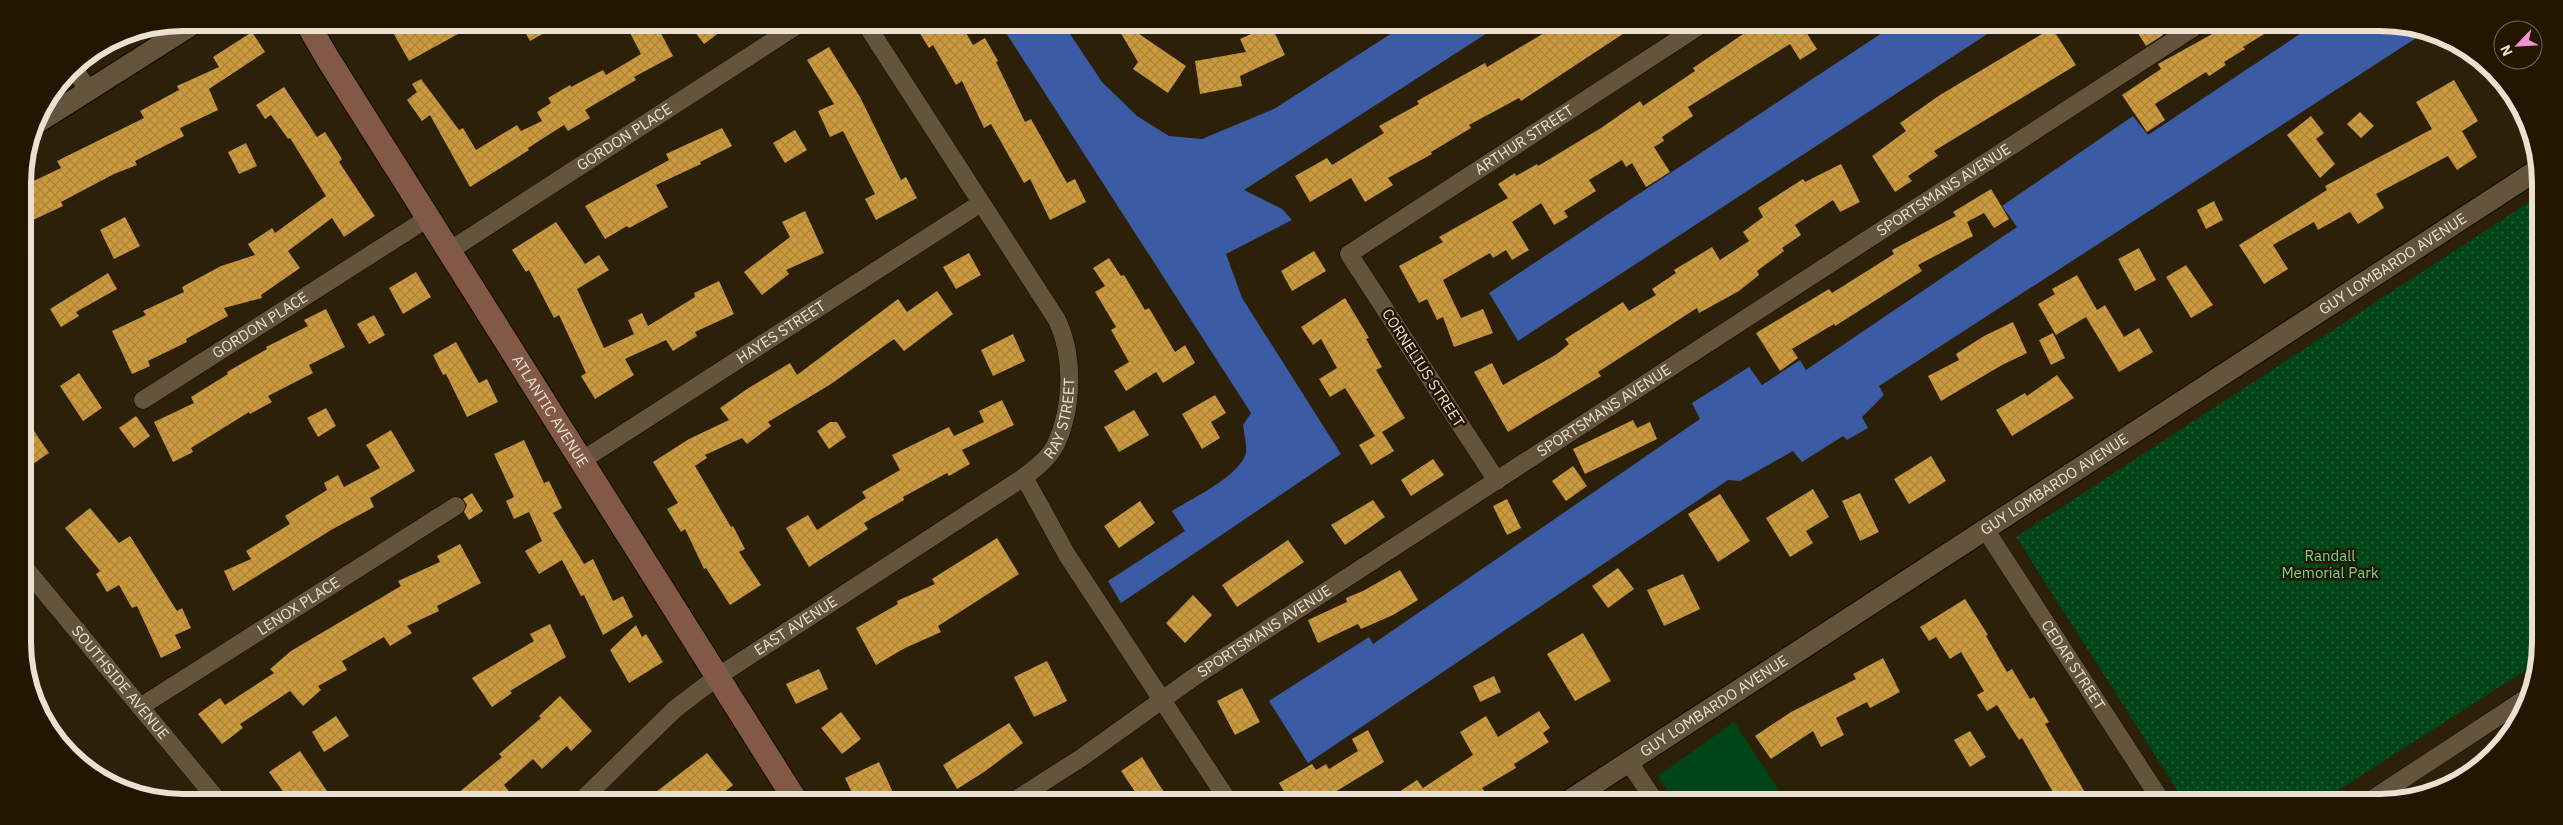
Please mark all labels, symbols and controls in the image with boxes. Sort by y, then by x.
north arrow [2493,20,2543,70]
text: N [2496,42,2517,59]
street label: GORDON PLACE [573,99,675,175]
street label: ARTHUR STREET [1471,100,1577,179]
street label: SPORTSMANS AVENUE [1873,139,2014,240]
street label: GUY LOMBARDO AVENUE [2315,208,2470,319]
street label: GORDON PLACE [208,287,311,362]
street label: HAYES STREET [733,296,829,367]
street label: CORNELIUS STREET [1378,305,1469,431]
street label: ATLANTIC AVENUE [508,351,593,471]
street label: SPORTSMANS AVENUE [1533,360,1674,461]
street label: RAY STREET [1039,377,1078,462]
street label: GUY LOMBARDO AVENUE [1977,429,2131,539]
park label: Randall Memorial Park [2281,546,2379,582]
street label: LENOX PLACE [253,572,343,639]
street label: SPORTSMANS AVENUE [1194,580,1335,681]
street label: EAST AVENUE [750,591,841,659]
street label: CEDAR STREET [2037,616,2110,714]
street label: SOUTHSIDE AVENUE [68,622,173,743]
street label: GUY LOMBARDO AVENUE [1636,651,1791,761]

